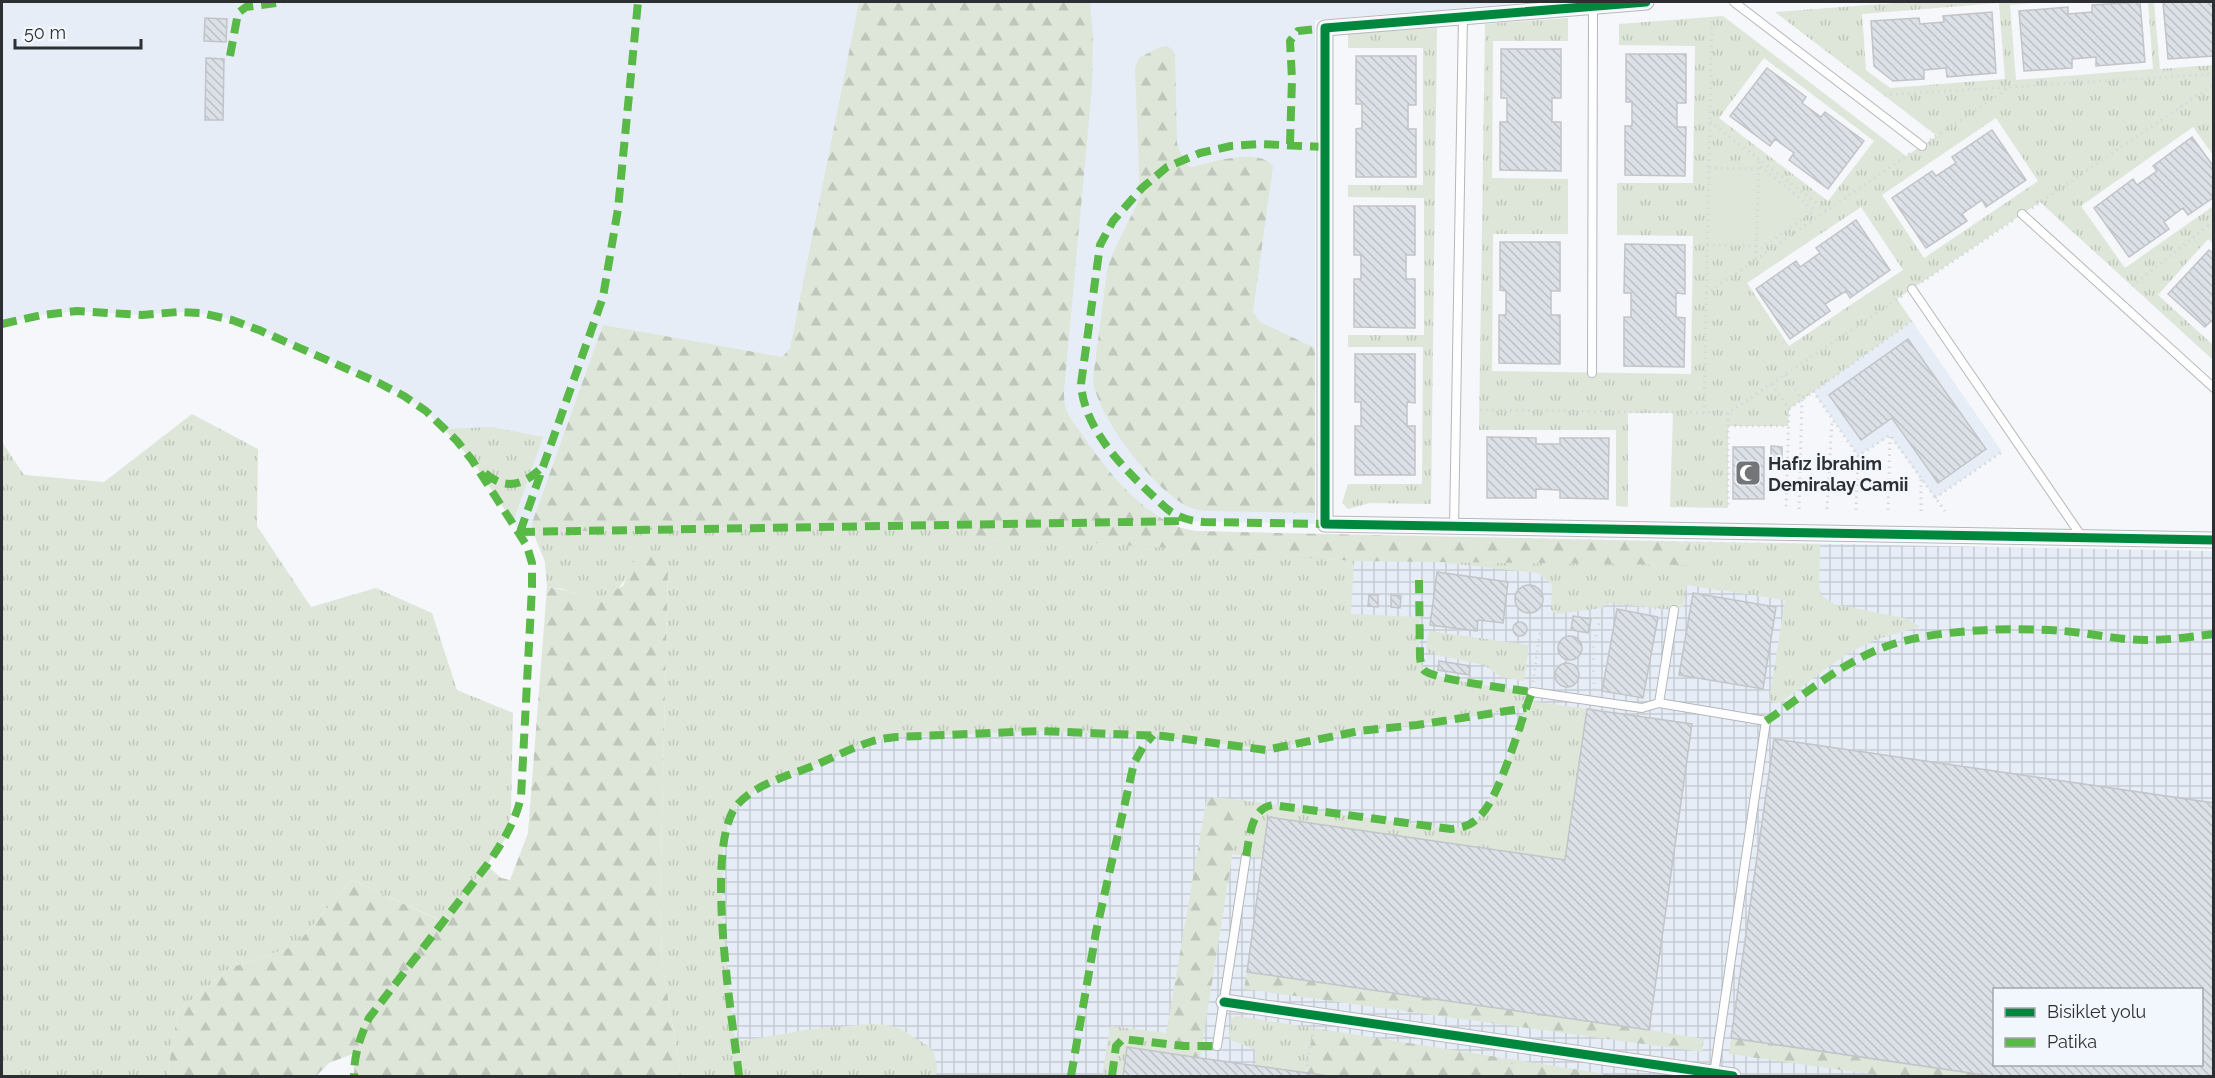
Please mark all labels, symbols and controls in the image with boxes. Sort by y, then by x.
scale bar [15,12,141,50]
text: 50 m [24,22,66,43]
place label: Hafız İbrahim Demiralay Camii [1768,453,1908,495]
mosque icon: Hafız İbrahim Demiralay Camii [1733,458,1763,488]
legend [1993,988,2203,1066]
text: Bisiklet yolu [2047,1001,2146,1022]
text: Patika [2047,1031,2097,1052]

